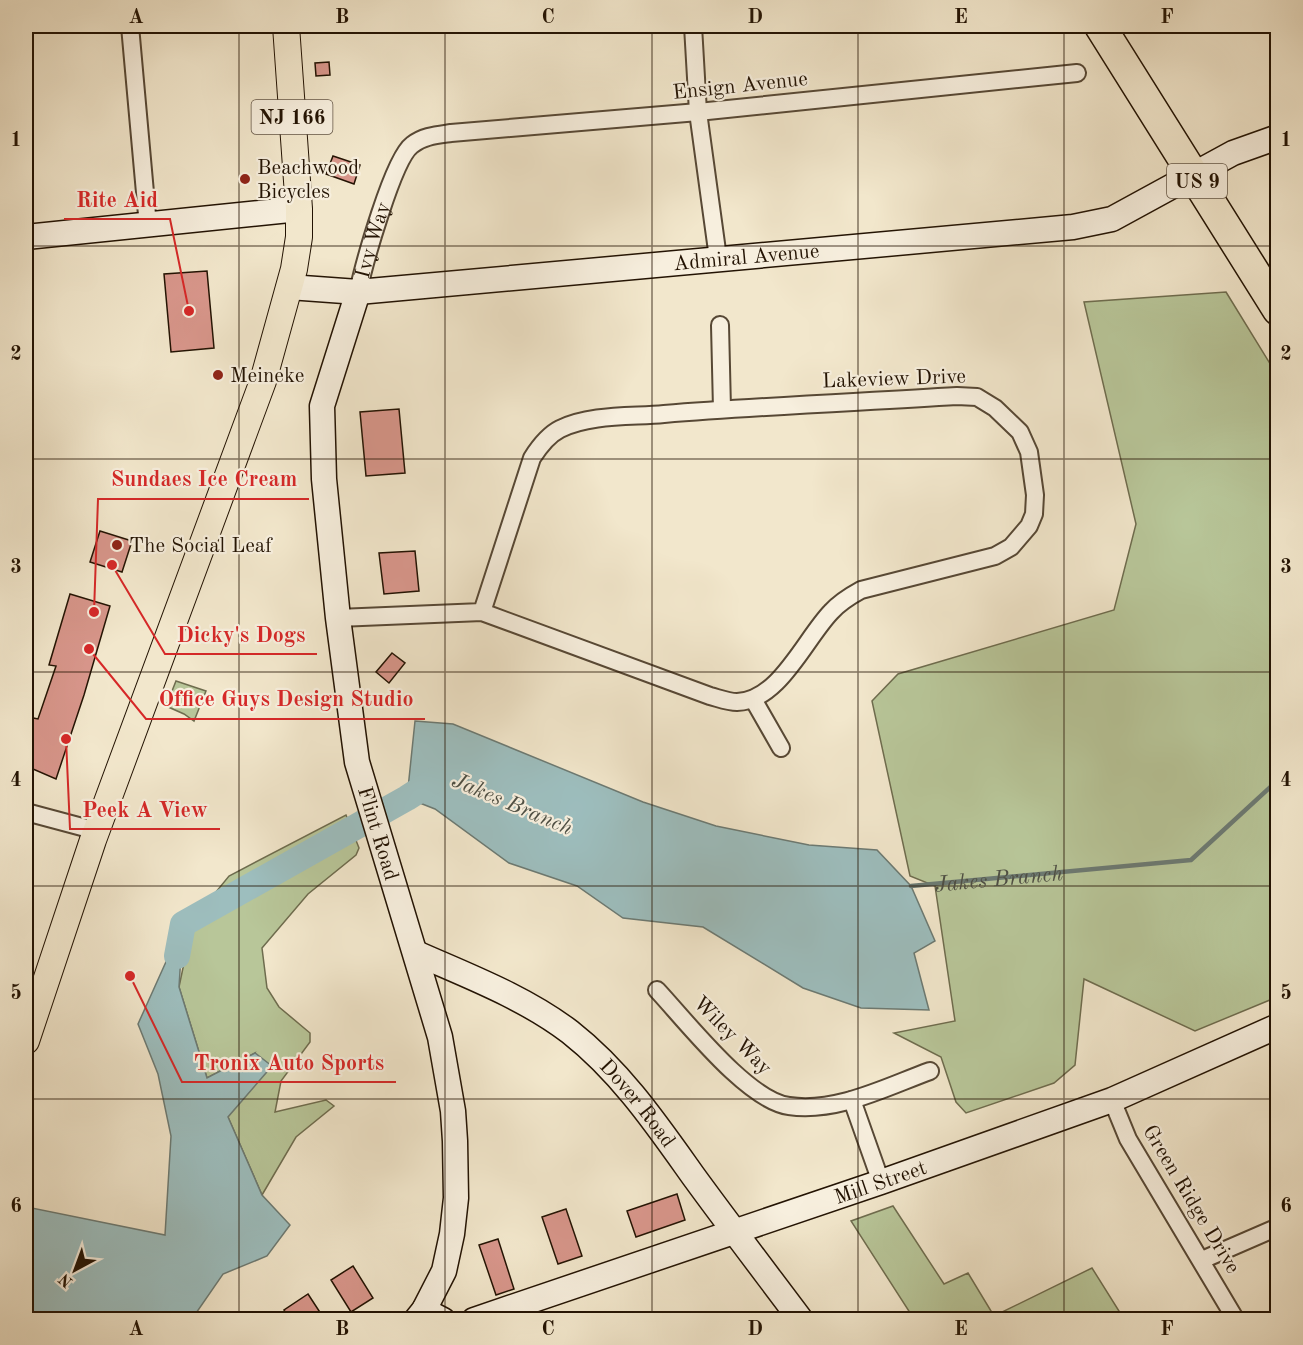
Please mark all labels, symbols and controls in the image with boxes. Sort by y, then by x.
text: A [128,8,144,28]
text: B [335,8,349,28]
text: C [541,8,555,28]
text: D [747,8,763,28]
text: E [954,8,968,28]
text: F [1160,8,1174,28]
street label: Ensign Avenue [671,69,809,104]
road number: NJ 166 [252,100,332,134]
text: 1 [10,131,22,151]
text: 1 [1280,131,1292,151]
place label: Beachwood Bicycles [257,158,359,203]
road number: US 9 [1167,164,1227,198]
marker: Beachwood Bicycles [238,172,252,186]
callout: Rite Aid [64,179,170,219]
text: Rite Aid [76,190,158,212]
street label: Ivy Way [353,199,395,281]
street label: Admiral Avenue [672,241,820,275]
text: 2 [10,345,22,365]
text: 2 [1280,345,1292,365]
place label: Meineke [230,366,305,387]
street label: Lakeview Drive [822,366,966,393]
marker: Meineke [211,368,225,382]
callout: Sundaes Ice Cream [98,459,309,499]
text: Sundaes Ice Cream [111,469,297,491]
place label: The Social Leaf [129,536,273,557]
marker: The Social Leaf [110,538,124,552]
text: 3 [10,558,22,578]
text: 3 [1280,558,1292,578]
callout: Dicky's Dogs [165,614,317,654]
text: Dicky's Dogs [177,625,305,647]
callout: Office Guys Design Studio [146,679,425,719]
text: Office Guys Design Studio [158,689,414,711]
water label: Jakes Branch [449,770,576,840]
text: 4 [10,771,22,791]
text: 4 [1280,771,1292,791]
street label: Flint Road [353,784,401,883]
callout: Peek A View [70,789,220,829]
text: Peek A View [82,800,208,822]
water label: Jakes Branch [934,863,1064,897]
text: 5 [10,983,22,1004]
text: 5 [1280,983,1292,1004]
street label: Wiley Way [689,993,775,1079]
callout: Tronix Auto Sports [182,1042,396,1082]
text: Tronix Auto Sports [194,1053,384,1075]
street label: Dover Road [595,1056,678,1152]
street label: Green Ridge Drive [1138,1122,1243,1278]
street label: Mill Street [832,1158,930,1209]
text: 6 [10,1197,22,1217]
text: 6 [1280,1197,1292,1217]
north arrow [45,1240,105,1300]
text: N [56,1269,76,1290]
text: A [128,1320,144,1340]
text: B [335,1320,349,1340]
text: C [541,1320,555,1340]
text: D [747,1320,763,1340]
text: E [954,1320,968,1340]
text: F [1160,1320,1174,1340]

